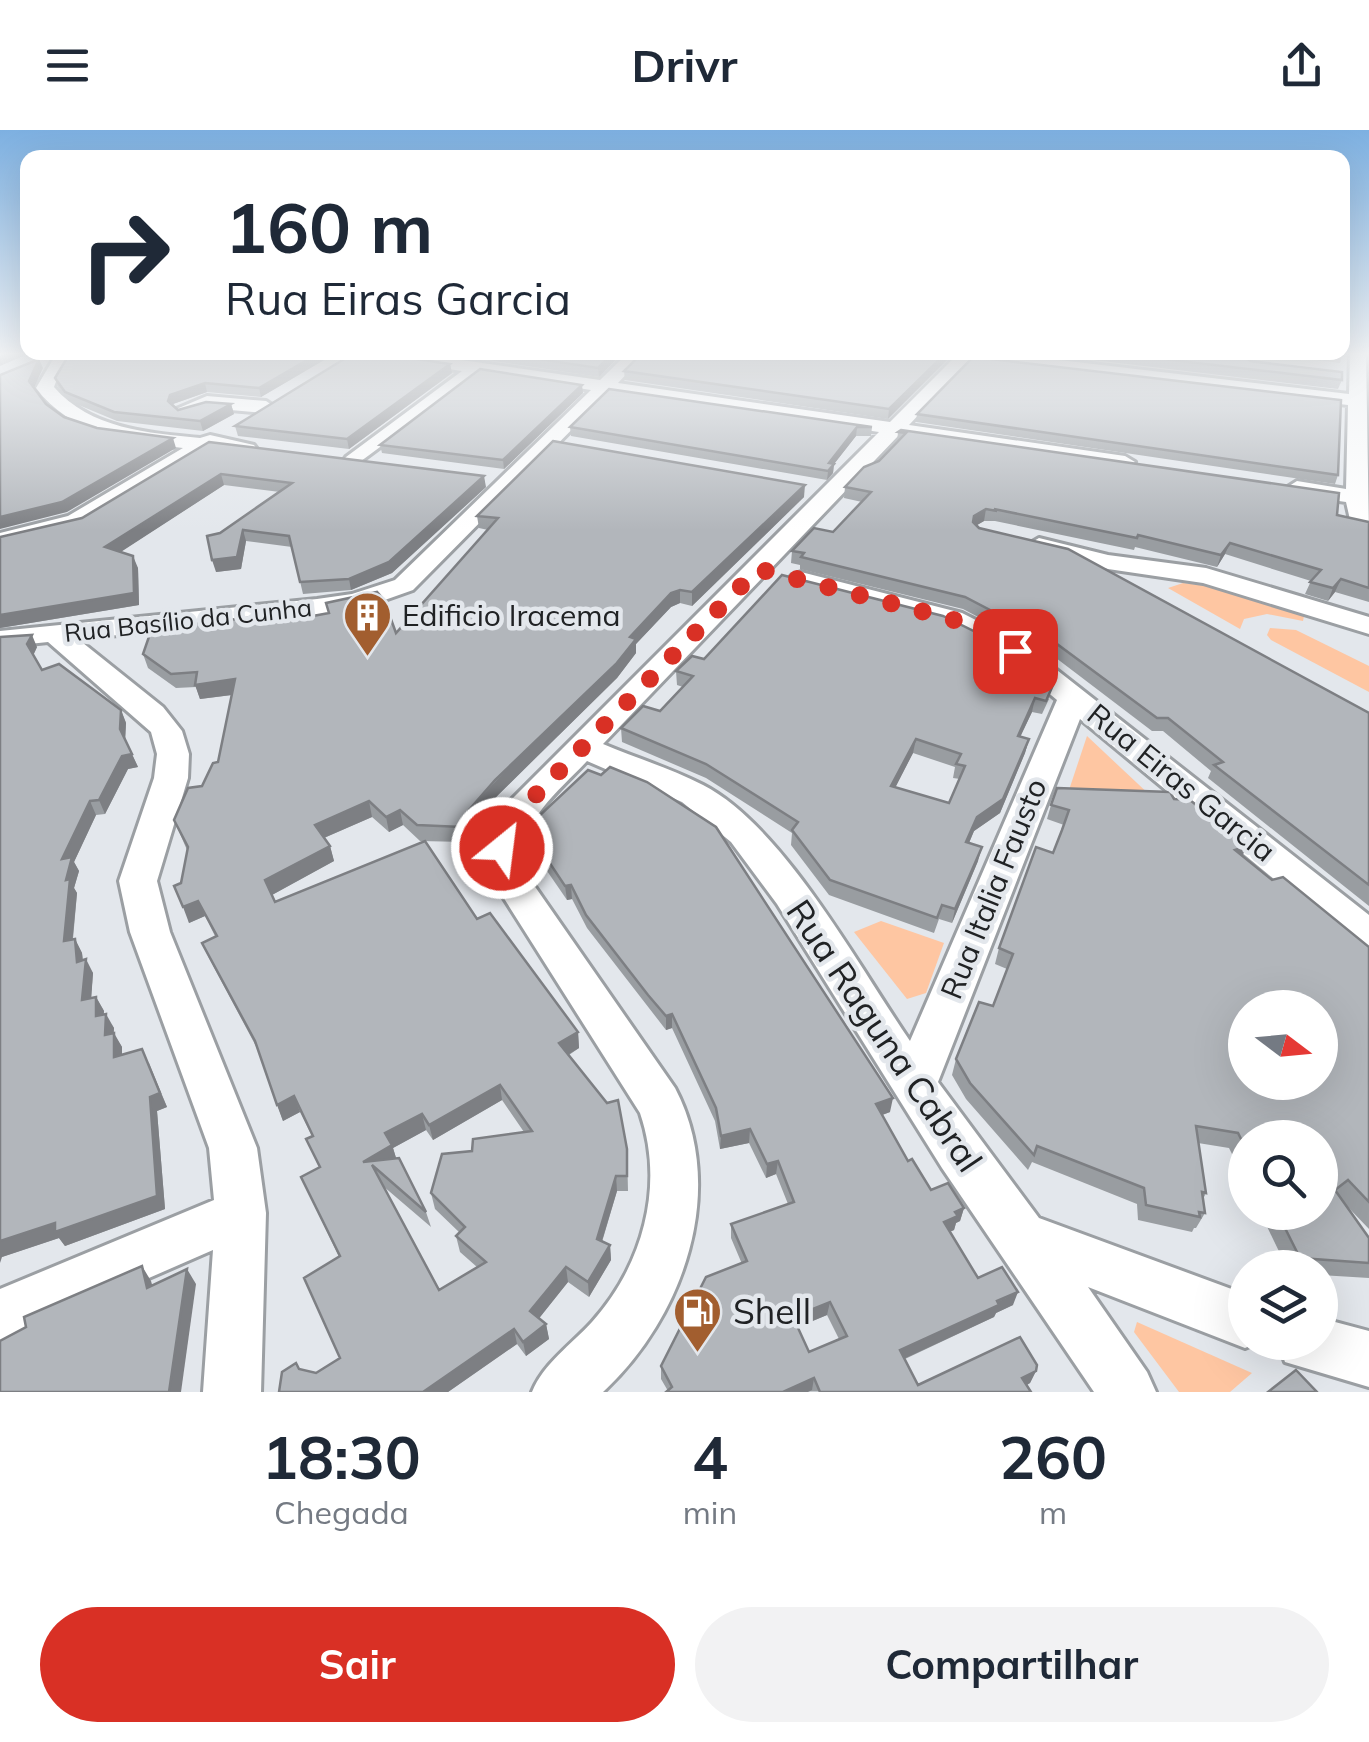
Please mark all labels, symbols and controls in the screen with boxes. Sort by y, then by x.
text: Drivr [632,37,737,93]
icon: menu [40,38,95,93]
icon: share [1274,38,1329,93]
text: 160 m [225,183,433,271]
icon: right [60,190,190,320]
text: Rua Eiras Garcia [225,270,571,326]
building icon: Edificio Iracema [341,590,393,658]
street label: Rua Basílio da Cunha [63,591,313,648]
place label: Edificio Iracema [402,596,621,634]
pin [973,609,1058,694]
icon: arrive [988,624,1043,679]
street label: Rua Eiras Garcia [1080,695,1283,870]
street label: Rua Italia Fausto [932,773,1055,1004]
position arrow [450,796,554,900]
street label: Rua Raguna Cabral [777,891,992,1180]
north arrow [1228,990,1338,1100]
map controls [1228,990,1338,1360]
button: search [1228,1120,1338,1230]
button: layers [1228,1250,1338,1360]
fuel station icon: Shell [672,1286,724,1354]
place label: Shell [733,1289,811,1333]
text: 18:30 [262,1419,421,1494]
text: 4 [692,1419,728,1494]
text: 260 [999,1419,1107,1494]
text: Chegada [274,1492,409,1532]
text: min [683,1492,737,1532]
text: m [1039,1492,1067,1532]
button: Sair [40,1607,675,1722]
button: Compartilhar [695,1607,1329,1722]

